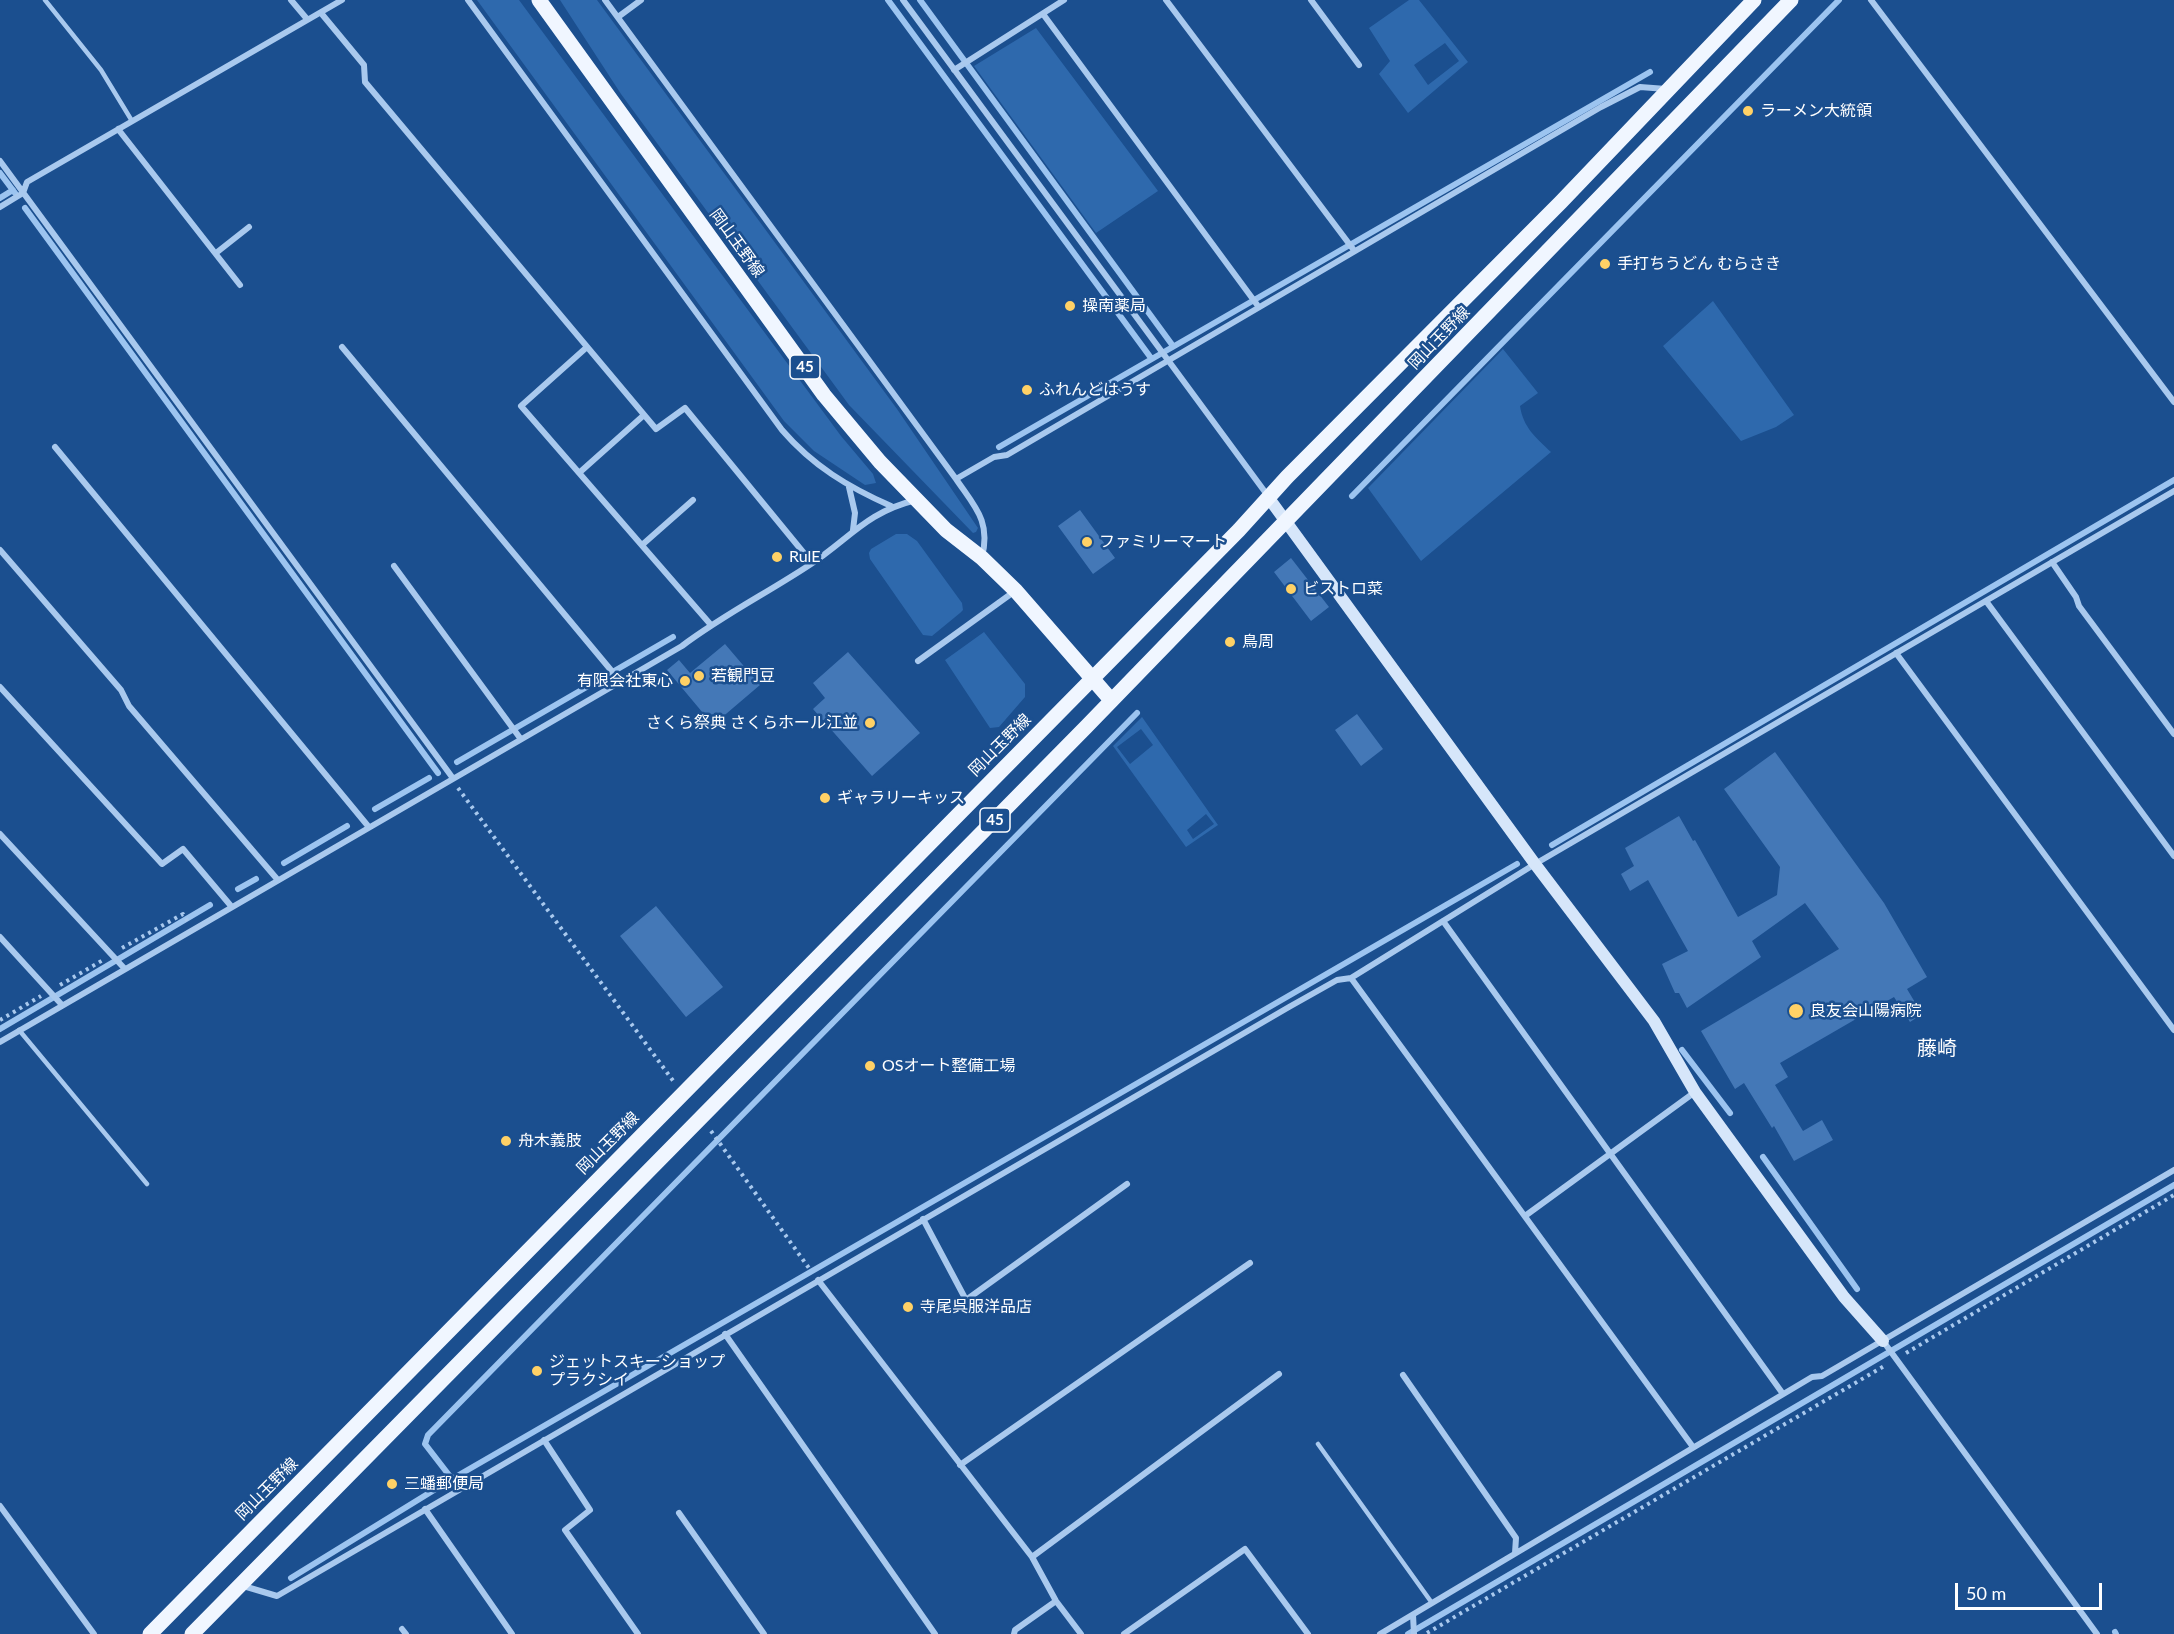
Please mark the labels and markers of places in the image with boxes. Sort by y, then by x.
place label: ラーメン大統領 [1760,101,1872,121]
marker: ラーメン大統領 [1741,104,1755,118]
place label: 手打ちうどん むらさき [1617,254,1781,274]
marker: 手打ちうどん むらさき [1598,257,1612,271]
place label: 操南薬局 [1082,296,1146,316]
marker: 操南薬局 [1063,299,1077,313]
place label: ふれんどはうす [1039,380,1151,400]
marker: ふれんどはうす [1020,383,1034,397]
place label: ファミリーマート [1099,532,1227,552]
marker: ファミリーマート [1080,535,1094,549]
place label: RulE [789,547,821,567]
marker: RulE [770,550,784,564]
place label: ビストロ菜 [1303,579,1383,599]
marker: ビストロ菜 [1284,582,1298,596]
place label: 鳥周 [1242,632,1274,652]
marker: 鳥周 [1223,635,1237,649]
place label: 若観門豆 [711,666,775,686]
marker: 若観門豆 [692,669,706,683]
place label: 有限会社東心 [577,671,673,691]
marker: 有限会社東心 [678,674,692,688]
place label: さくら祭典 さくらホール江並 [646,713,858,733]
marker: さくら祭典 さくらホール江並 [863,716,877,730]
place label: ギャラリーキッス [837,788,965,808]
marker: ギャラリーキッス [818,791,832,805]
place label: 良友会山陽病院 [1810,1001,1922,1021]
marker: 良友会山陽病院 [1787,1002,1805,1020]
place label: OSオート整備工場 [882,1056,1015,1076]
marker: OSオート整備工場 [863,1059,877,1073]
place label: 舟木義肢 [518,1131,582,1151]
marker: 舟木義肢 [499,1134,513,1148]
place label: 寺尾呉服洋品店 [920,1297,1032,1317]
marker: 寺尾呉服洋品店 [901,1300,915,1314]
place label: ジェットスキーショップ プラクシイ [549,1352,725,1390]
marker: ジェットスキーショップ プラクシイ [530,1364,544,1378]
place label: 三蟠郵便局 [404,1474,484,1494]
marker: 三蟠郵便局 [385,1477,399,1491]

